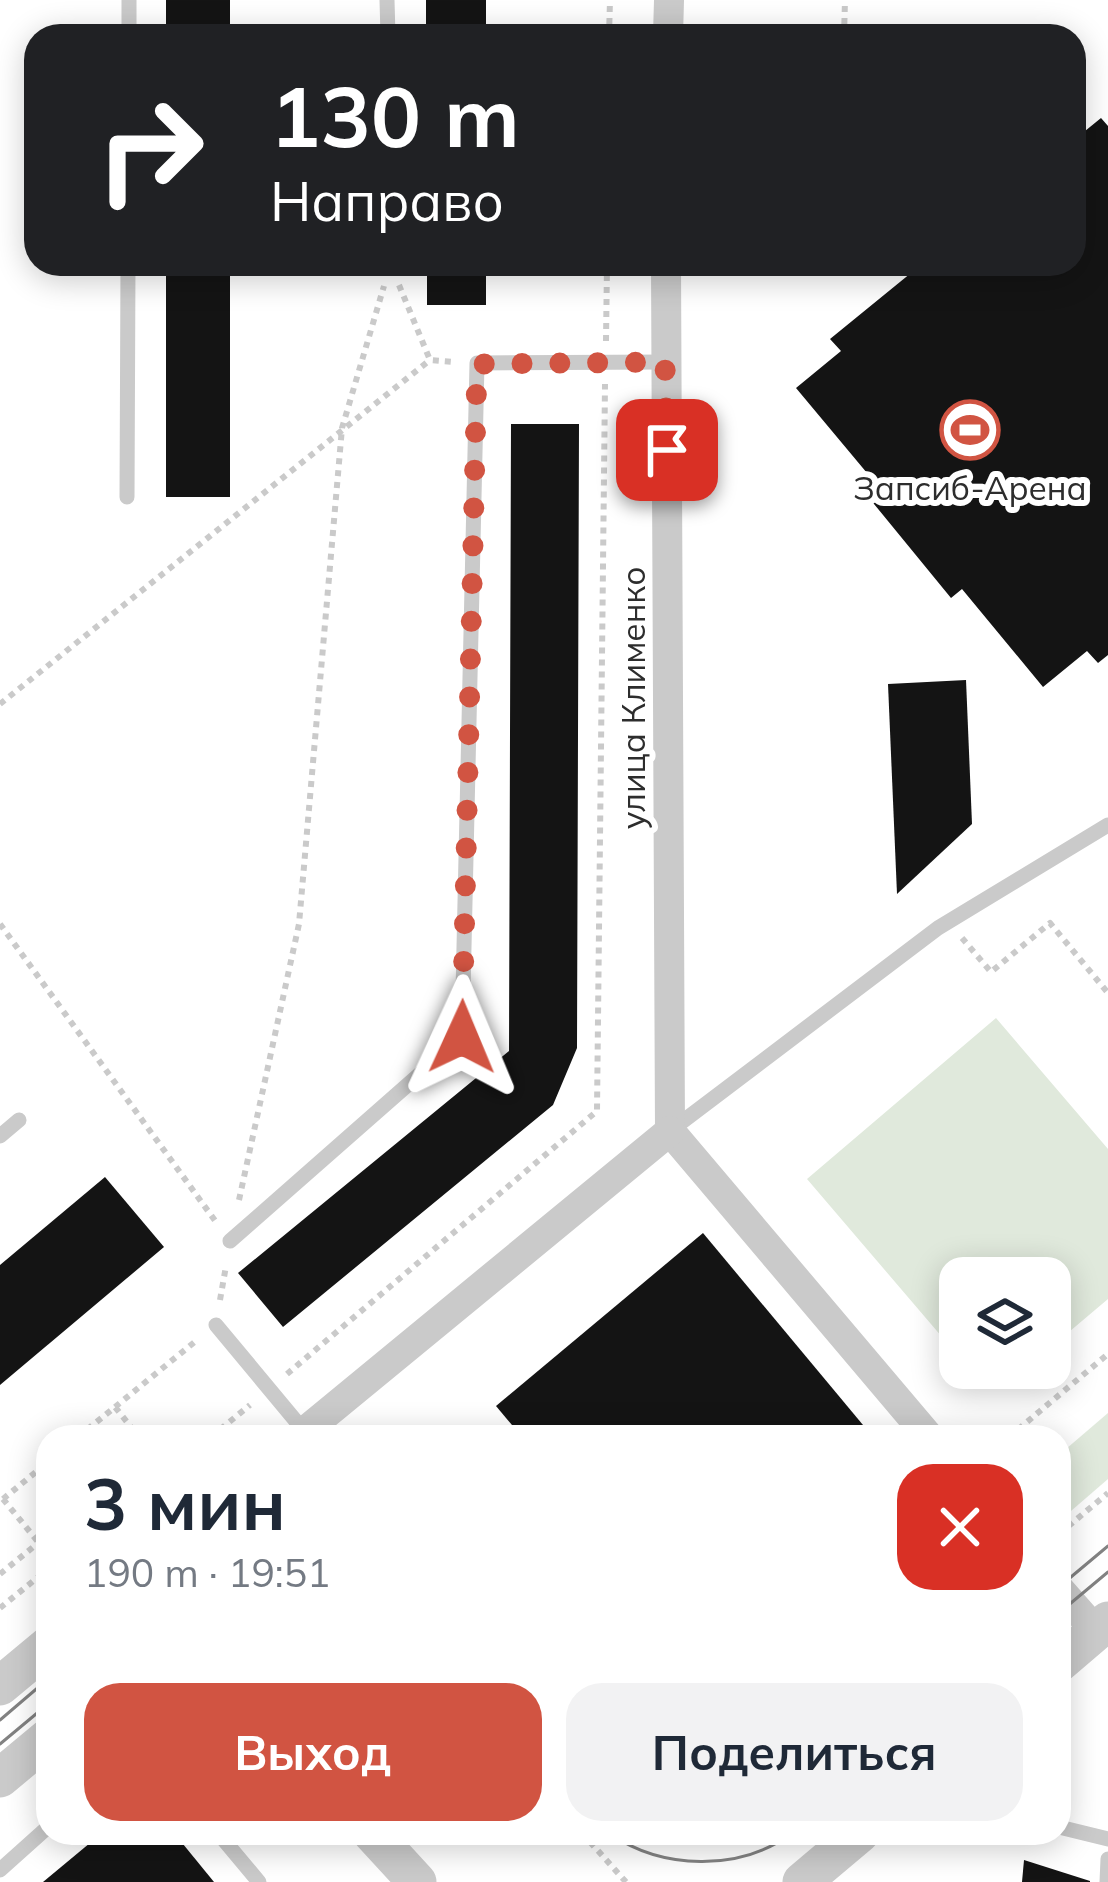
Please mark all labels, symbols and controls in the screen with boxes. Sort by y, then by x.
text: 130 m [270,63,520,168]
icon: right [72,72,228,228]
text: Направо [270,167,504,235]
pin [616,399,718,501]
sports icon: Запсиб-Арена [939,399,1001,461]
icon: arrive [634,417,700,483]
place label: Запсиб-Арена [853,467,1087,508]
street label: улица Клименко [612,567,653,829]
position arrow [399,974,525,1100]
map controls [939,1257,1071,1389]
button: layers [939,1257,1071,1389]
text: 3 мин [84,1458,286,1548]
button: close [897,1464,1023,1590]
text: 190 m · 19:51 [84,1548,330,1597]
button: Выход [84,1683,542,1821]
button: Поделиться [566,1683,1023,1821]

